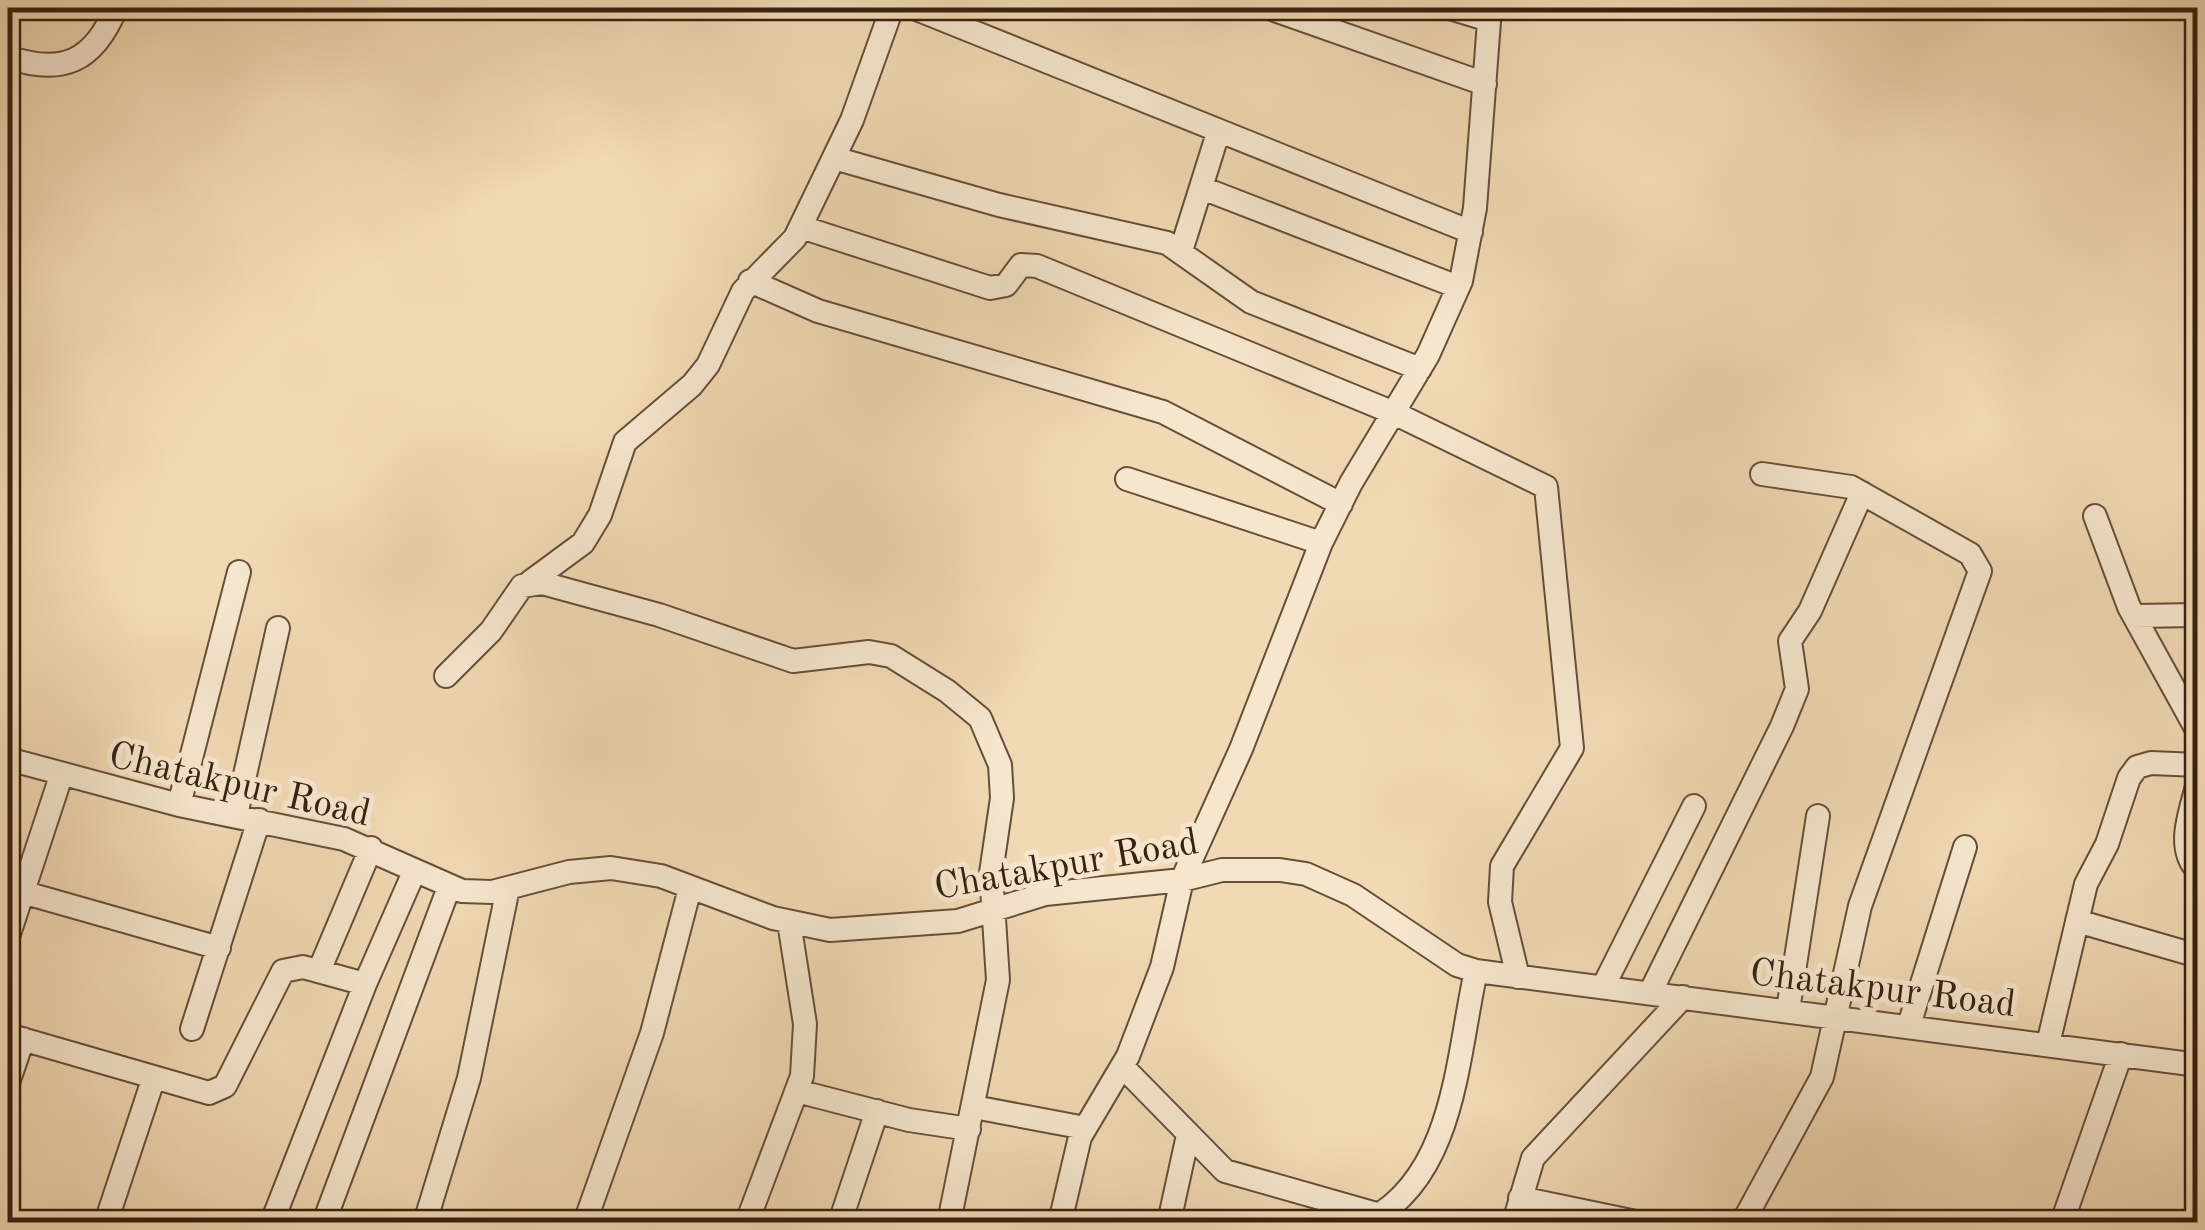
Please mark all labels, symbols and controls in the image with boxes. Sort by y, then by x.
street label: Chatakpur Road [105,737,374,835]
street label: Chatakpur Road [931,824,1202,908]
street label: Chatakpur Road [1748,955,2018,1025]

